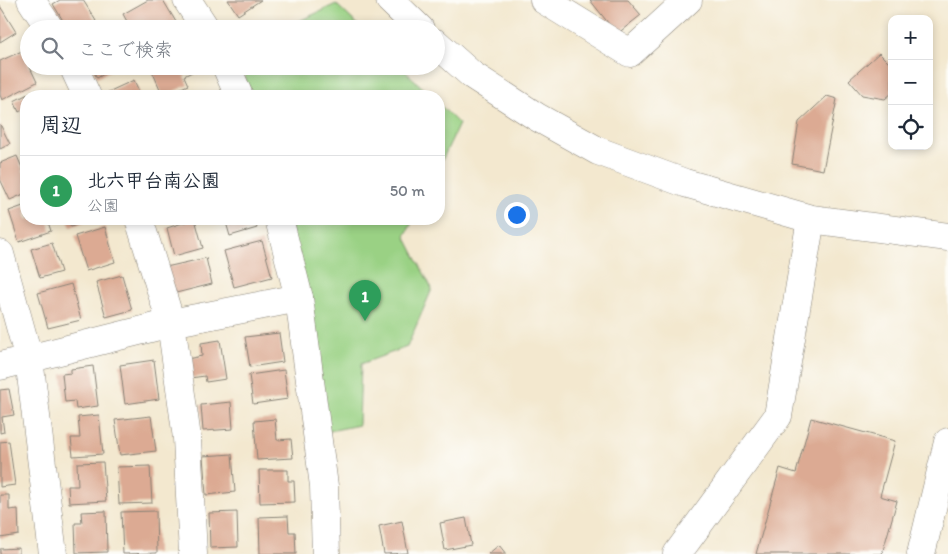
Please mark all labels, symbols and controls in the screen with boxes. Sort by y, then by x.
map controls [888,15,933,150]
button: + [888,15,933,60]
search box [20,20,445,75]
icon: search [38,34,66,62]
text: ここで検索 [78,38,173,61]
button: − [888,60,933,105]
button: locate [888,105,933,150]
text: 周辺 [40,112,82,137]
text: 北六甲台南公園 [87,169,220,192]
text: 1 [52,181,60,200]
text: 50 m [390,181,425,200]
text: 公園 [87,196,119,215]
your location [504,202,530,228]
pin: 1 [349,280,381,321]

